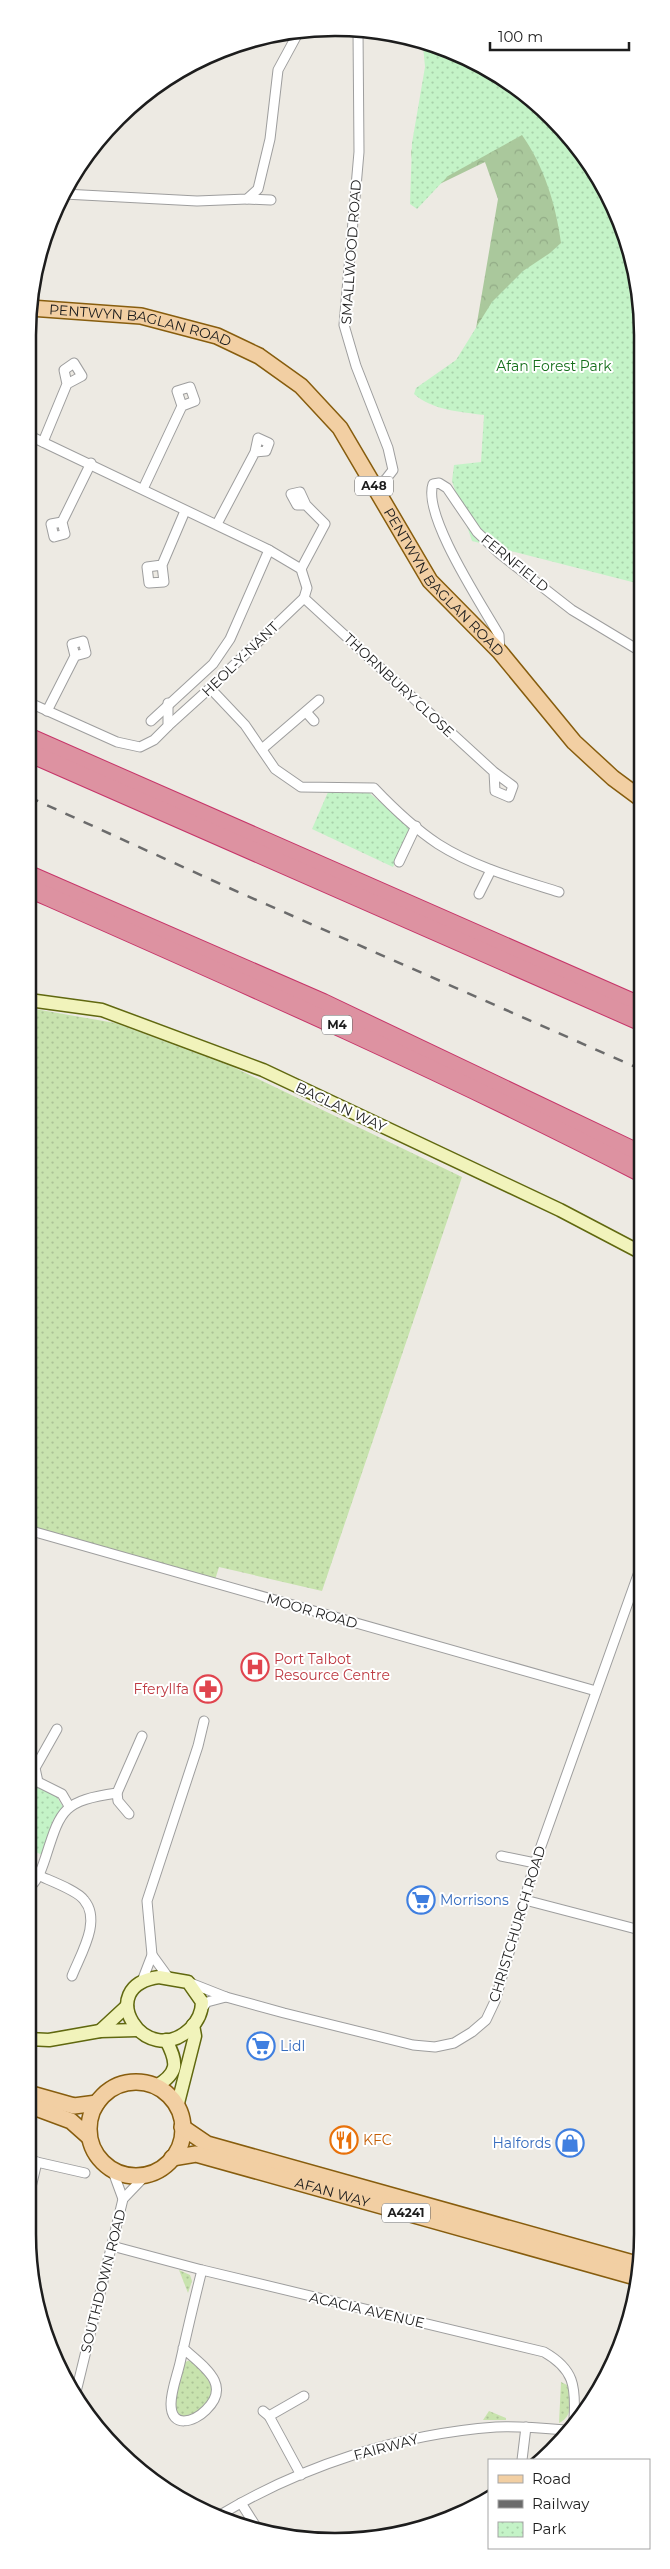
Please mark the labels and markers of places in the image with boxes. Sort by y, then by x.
place label: Port Talbot Resource Centre [274,1650,390,1684]
hospital icon: Port Talbot Resource Centre [240,1652,270,1682]
pharmacy icon: Fferyllfa [193,1674,223,1704]
place label: Fferyllfa [134,1680,189,1698]
supermarket icon: Morrisons [406,1885,436,1915]
place label: Morrisons [440,1891,509,1909]
supermarket icon: Lidl [246,2031,276,2061]
place label: Lidl [280,2037,305,2055]
restaurant icon: KFC [329,2125,359,2155]
shop icon: Halfords [555,2128,585,2158]
place label: KFC [363,2131,392,2149]
place label: Halfords [492,2134,551,2152]

